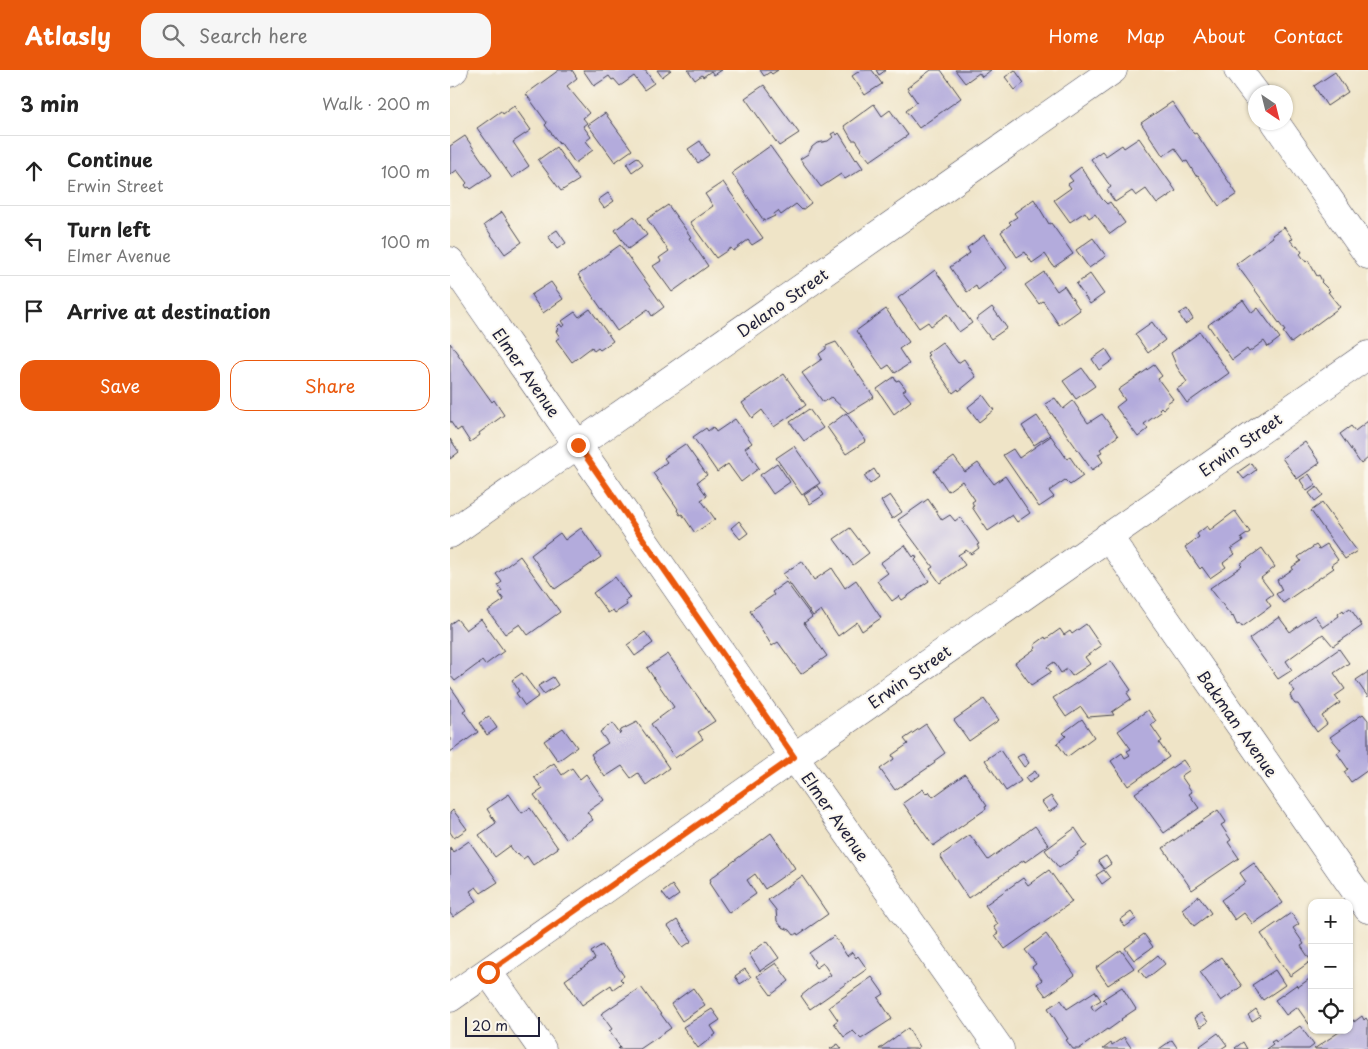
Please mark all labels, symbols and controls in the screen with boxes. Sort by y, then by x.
search box [141,13,491,58]
text: Atlasly [25,17,111,53]
icon: search [159,21,187,49]
text: Search here [199,21,308,49]
text: Home [1048,22,1098,49]
text: Map [1126,22,1165,49]
text: About [1193,22,1245,49]
text: Contact [1273,22,1343,49]
north arrow [1248,85,1293,130]
text: 3 min [20,87,79,119]
text: Walk · 200 m [322,91,430,115]
text: Continue [67,145,153,173]
icon: ahead [20,157,48,185]
text: 100 m [381,159,430,183]
text: Erwin Street [67,173,163,197]
text: Turn left [67,215,151,243]
icon: left [20,227,48,255]
text: 100 m [381,229,430,253]
text: Elmer Avenue [67,243,171,267]
street label: Delano Street [732,261,833,342]
icon: arrive [20,297,48,325]
text: Arrive at destination [67,297,271,325]
street label: Elmer Avenue [487,322,567,422]
button: Save [20,360,220,411]
button: Share [230,360,430,411]
street label: Erwin Street [1194,406,1287,481]
route end [567,434,590,457]
street label: Erwin Street [863,638,956,713]
street label: Bakman Avenue [1192,664,1284,782]
street label: Elmer Avenue [796,766,876,866]
map controls [1308,899,1353,1034]
button: + [1308,899,1353,944]
button: − [1308,944,1353,989]
route start [477,961,500,984]
button: locate [1308,989,1353,1034]
scale bar [465,1014,540,1037]
text: 20 m [472,1015,508,1036]

